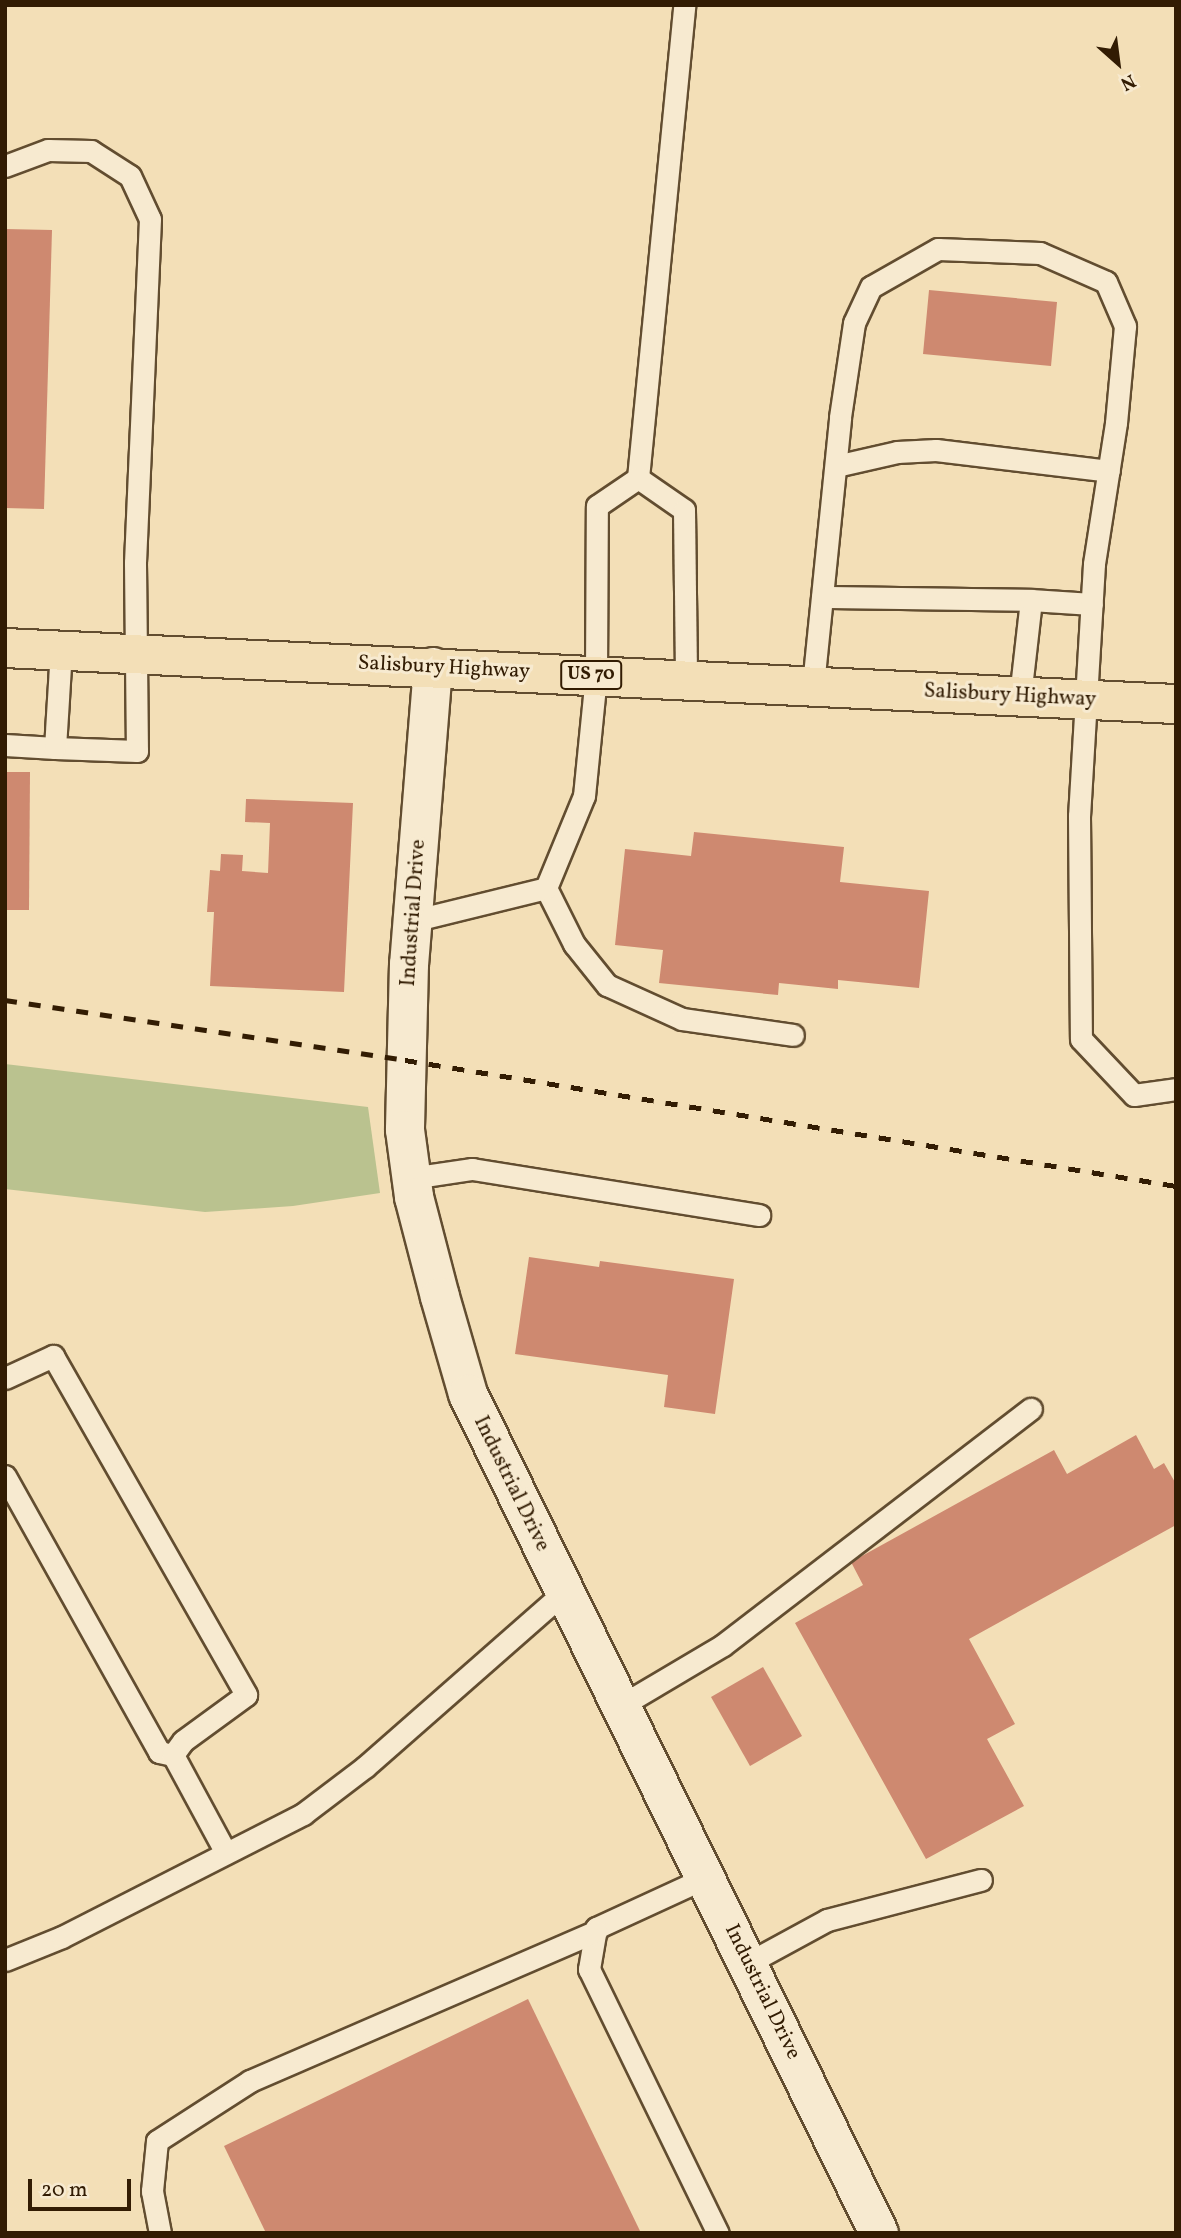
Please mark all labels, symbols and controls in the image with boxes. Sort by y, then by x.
north arrow [1083,28,1153,98]
text: N [1116,67,1140,96]
street label: Salisbury Highway [357,651,531,685]
road number: US 70 [560,660,622,690]
street label: Salisbury Highway [923,679,1097,713]
street label: Industrial Drive [396,839,432,987]
street label: Industrial Drive [467,1412,555,1556]
street label: Industrial Drive [718,1920,806,2064]
scale bar [32,2164,135,2208]
text: 20 m [41,2176,87,2205]

